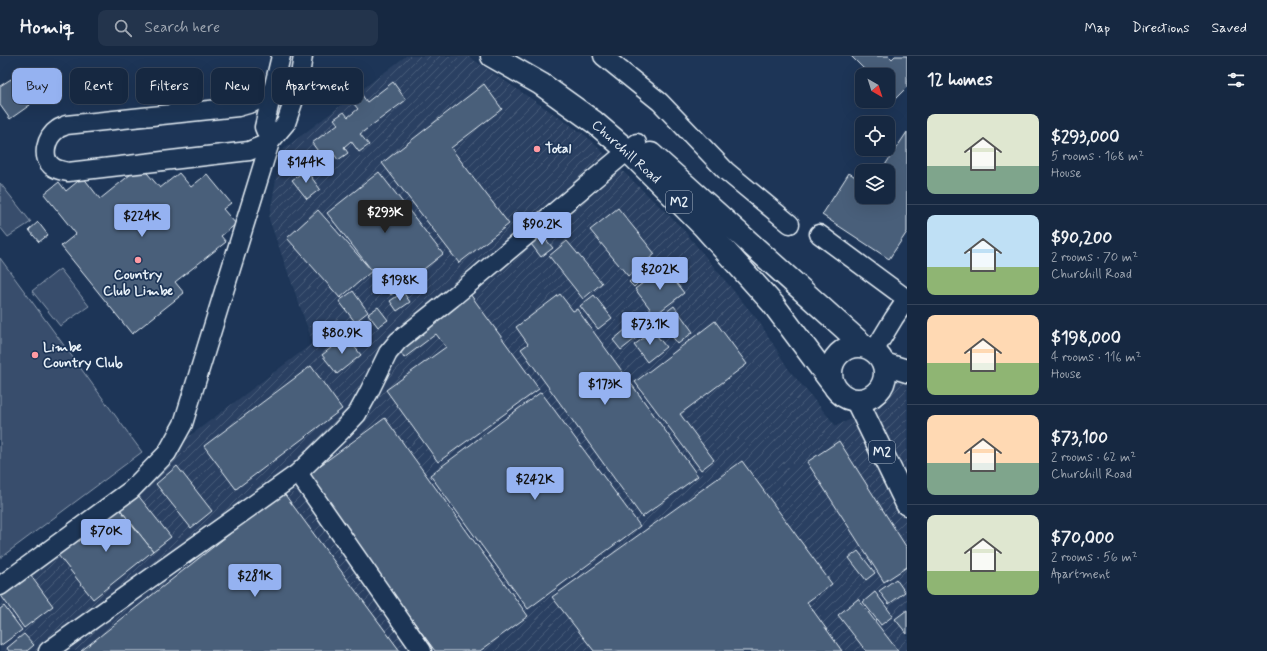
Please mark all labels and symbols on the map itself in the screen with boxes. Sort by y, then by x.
north arrow [855,68,895,108]
street label: Churchill Road [588,116,664,188]
place label: Total [545,140,572,158]
marker: Total [532,144,542,154]
pin: $144K [278,150,334,184]
road number: M2 [666,191,692,213]
pin: $293K [357,200,413,234]
pin: $224K [114,204,170,238]
pin: $90.2K [509,212,575,246]
marker: Country Club Limbe [133,255,143,265]
pin: $202K [632,257,688,291]
place label: Country Club Limbe [103,266,173,300]
pin: $198K [372,268,428,302]
pin: $73.1K [617,312,683,346]
pin: $80.9K [309,321,375,355]
place label: Limbe Country Club [43,338,123,372]
marker: Limbe Country Club [30,350,40,360]
pin: $173K [577,372,633,406]
road number: M2 [869,441,895,463]
pin: $242K [507,467,563,501]
pin: $70K [82,519,130,553]
pin: $281K [227,564,283,598]

